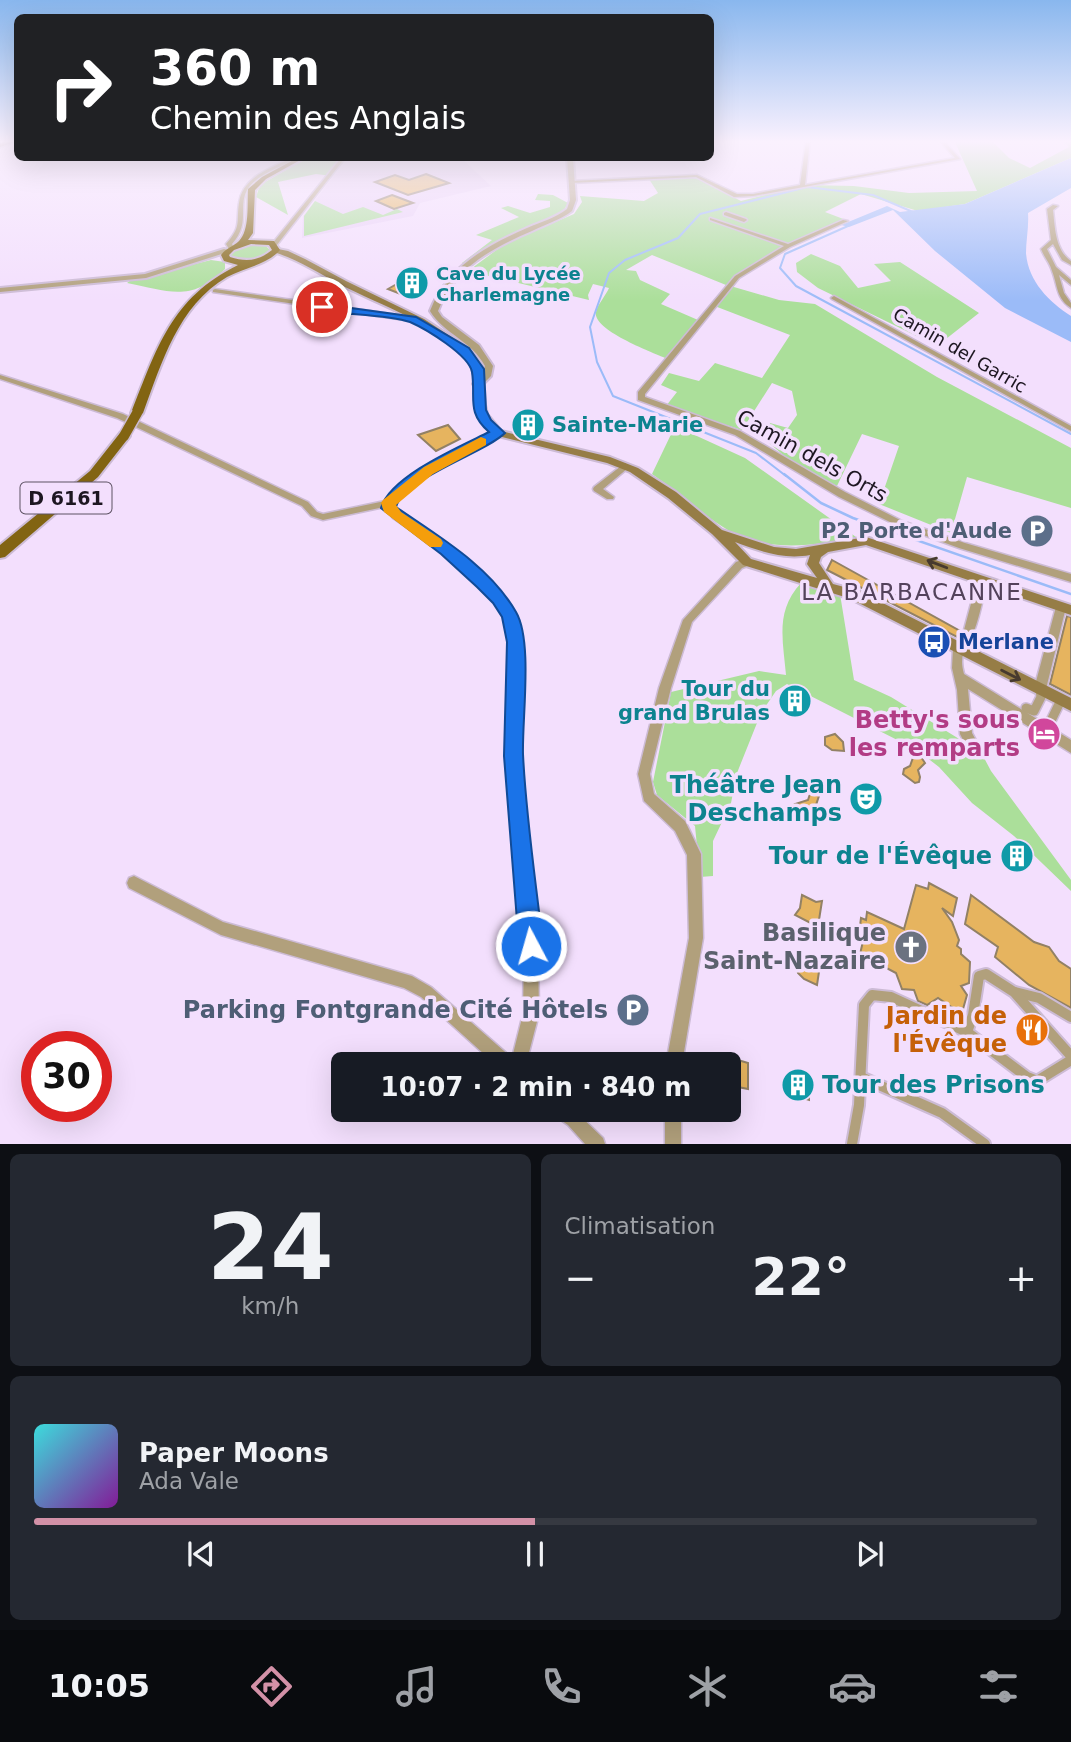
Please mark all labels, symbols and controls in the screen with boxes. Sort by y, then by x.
text: 360 m [150,40,320,97]
icon: right [35,42,126,133]
text: Chemin des Anglais [150,99,466,137]
place label: Cave du Lycée Charlemagne [436,263,581,305]
building icon: Cave du Lycée Charlemagne [393,264,431,302]
pin [292,277,352,337]
icon: arrive [303,288,341,326]
street label: Camin del Garric [889,303,1031,397]
street label: Camin dels Orts [733,405,891,507]
building icon: Sainte-Marie [509,406,547,444]
place label: Sainte-Marie [552,413,703,437]
road number: D 6161 [20,482,112,513]
parking icon: P2 Porte d'Aude [1018,512,1056,550]
place label: P2 Porte d'Aude [821,519,1012,543]
one-way arrow [926,557,948,570]
district label: LA BARBACANNE [801,579,1023,605]
bus stop icon: Merlane [915,623,953,661]
place label: Merlane [958,630,1054,654]
one-way arrow [1000,669,1021,683]
place label: Tour du grand Brulas [618,677,770,725]
building icon: Tour du grand Brulas [776,682,814,720]
place label: Betty's sous les remparts [849,706,1020,762]
hotel icon: Betty's sous les remparts [1025,715,1063,753]
place label: Théâtre Jean Deschamps [670,771,842,827]
theatre icon: Théâtre Jean Deschamps [847,780,885,818]
building icon: Tour de l'Évêque [998,837,1036,875]
place label: Tour de l'Évêque [769,841,992,870]
position arrow [494,909,568,983]
place label: Basilique Saint-Nazaire [703,919,886,975]
church icon: Basilique Saint-Nazaire [892,928,930,966]
parking icon: Parking Fontgrande Cité Hôtels [614,991,652,1029]
place label: Parking Fontgrande Cité Hôtels [183,996,608,1024]
place label: Jardin de l'Évêque [884,1002,1007,1058]
restaurant icon: Jardin de l'Évêque [1013,1011,1051,1049]
speed limit sign: 30 [21,1031,112,1122]
building icon: Tour des Prisons [779,1066,817,1104]
place label: Tour des Prisons [822,1071,1045,1099]
text: 10:07 · 2 min · 840 m [381,1072,691,1102]
text: 24 [207,1195,334,1300]
text: Climatisation [565,1213,715,1239]
text: 22° [752,1247,850,1307]
text: − [565,1256,596,1300]
text: + [1005,1256,1037,1300]
text: km/h [241,1293,299,1319]
text: Paper Moons [139,1438,329,1468]
text: Ada Vale [139,1468,239,1494]
icon: previous [182,1535,220,1573]
icon: pause [516,1535,554,1573]
icon: next [851,1535,889,1573]
icon: directions [247,1662,296,1711]
icon: music [392,1662,441,1711]
icon: phone [537,1662,586,1711]
icon: climate [683,1662,732,1711]
icon: car [828,1662,877,1711]
icon: filters [974,1662,1023,1711]
text: 10:05 [48,1667,150,1705]

